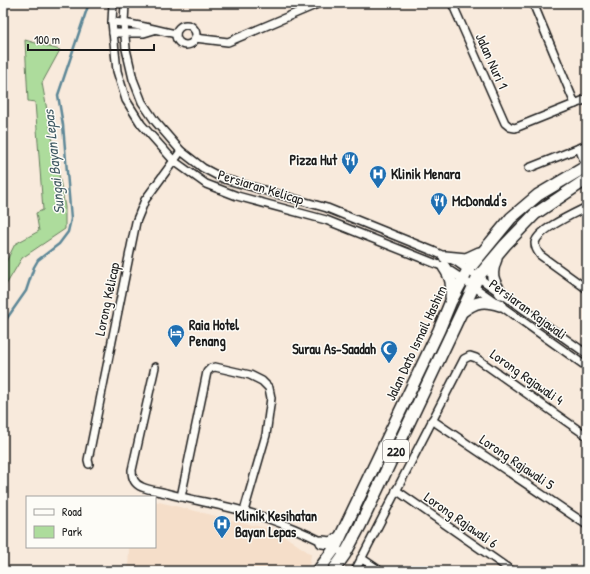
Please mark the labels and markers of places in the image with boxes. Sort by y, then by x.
place label: Pizza Hut [289,150,338,169]
restaurant icon: Pizza Hut [340,150,360,175]
hospital icon: Klinik Menara [368,164,388,189]
place label: Klinik Menara [391,164,461,183]
restaurant icon: McDonald's [429,191,449,216]
place label: McDonald's [452,191,507,210]
place label: Raia Hotel Penang [189,315,239,352]
hotel icon: Raia Hotel Penang [166,323,186,348]
place label: Surau As-Saadah [292,339,376,358]
mosque icon: Surau As-Saadah [379,339,399,364]
place label: Klinik Kesihatan Bayan Lepas [235,506,317,543]
hospital icon: Klinik Kesihatan Bayan Lepas [212,514,232,539]

